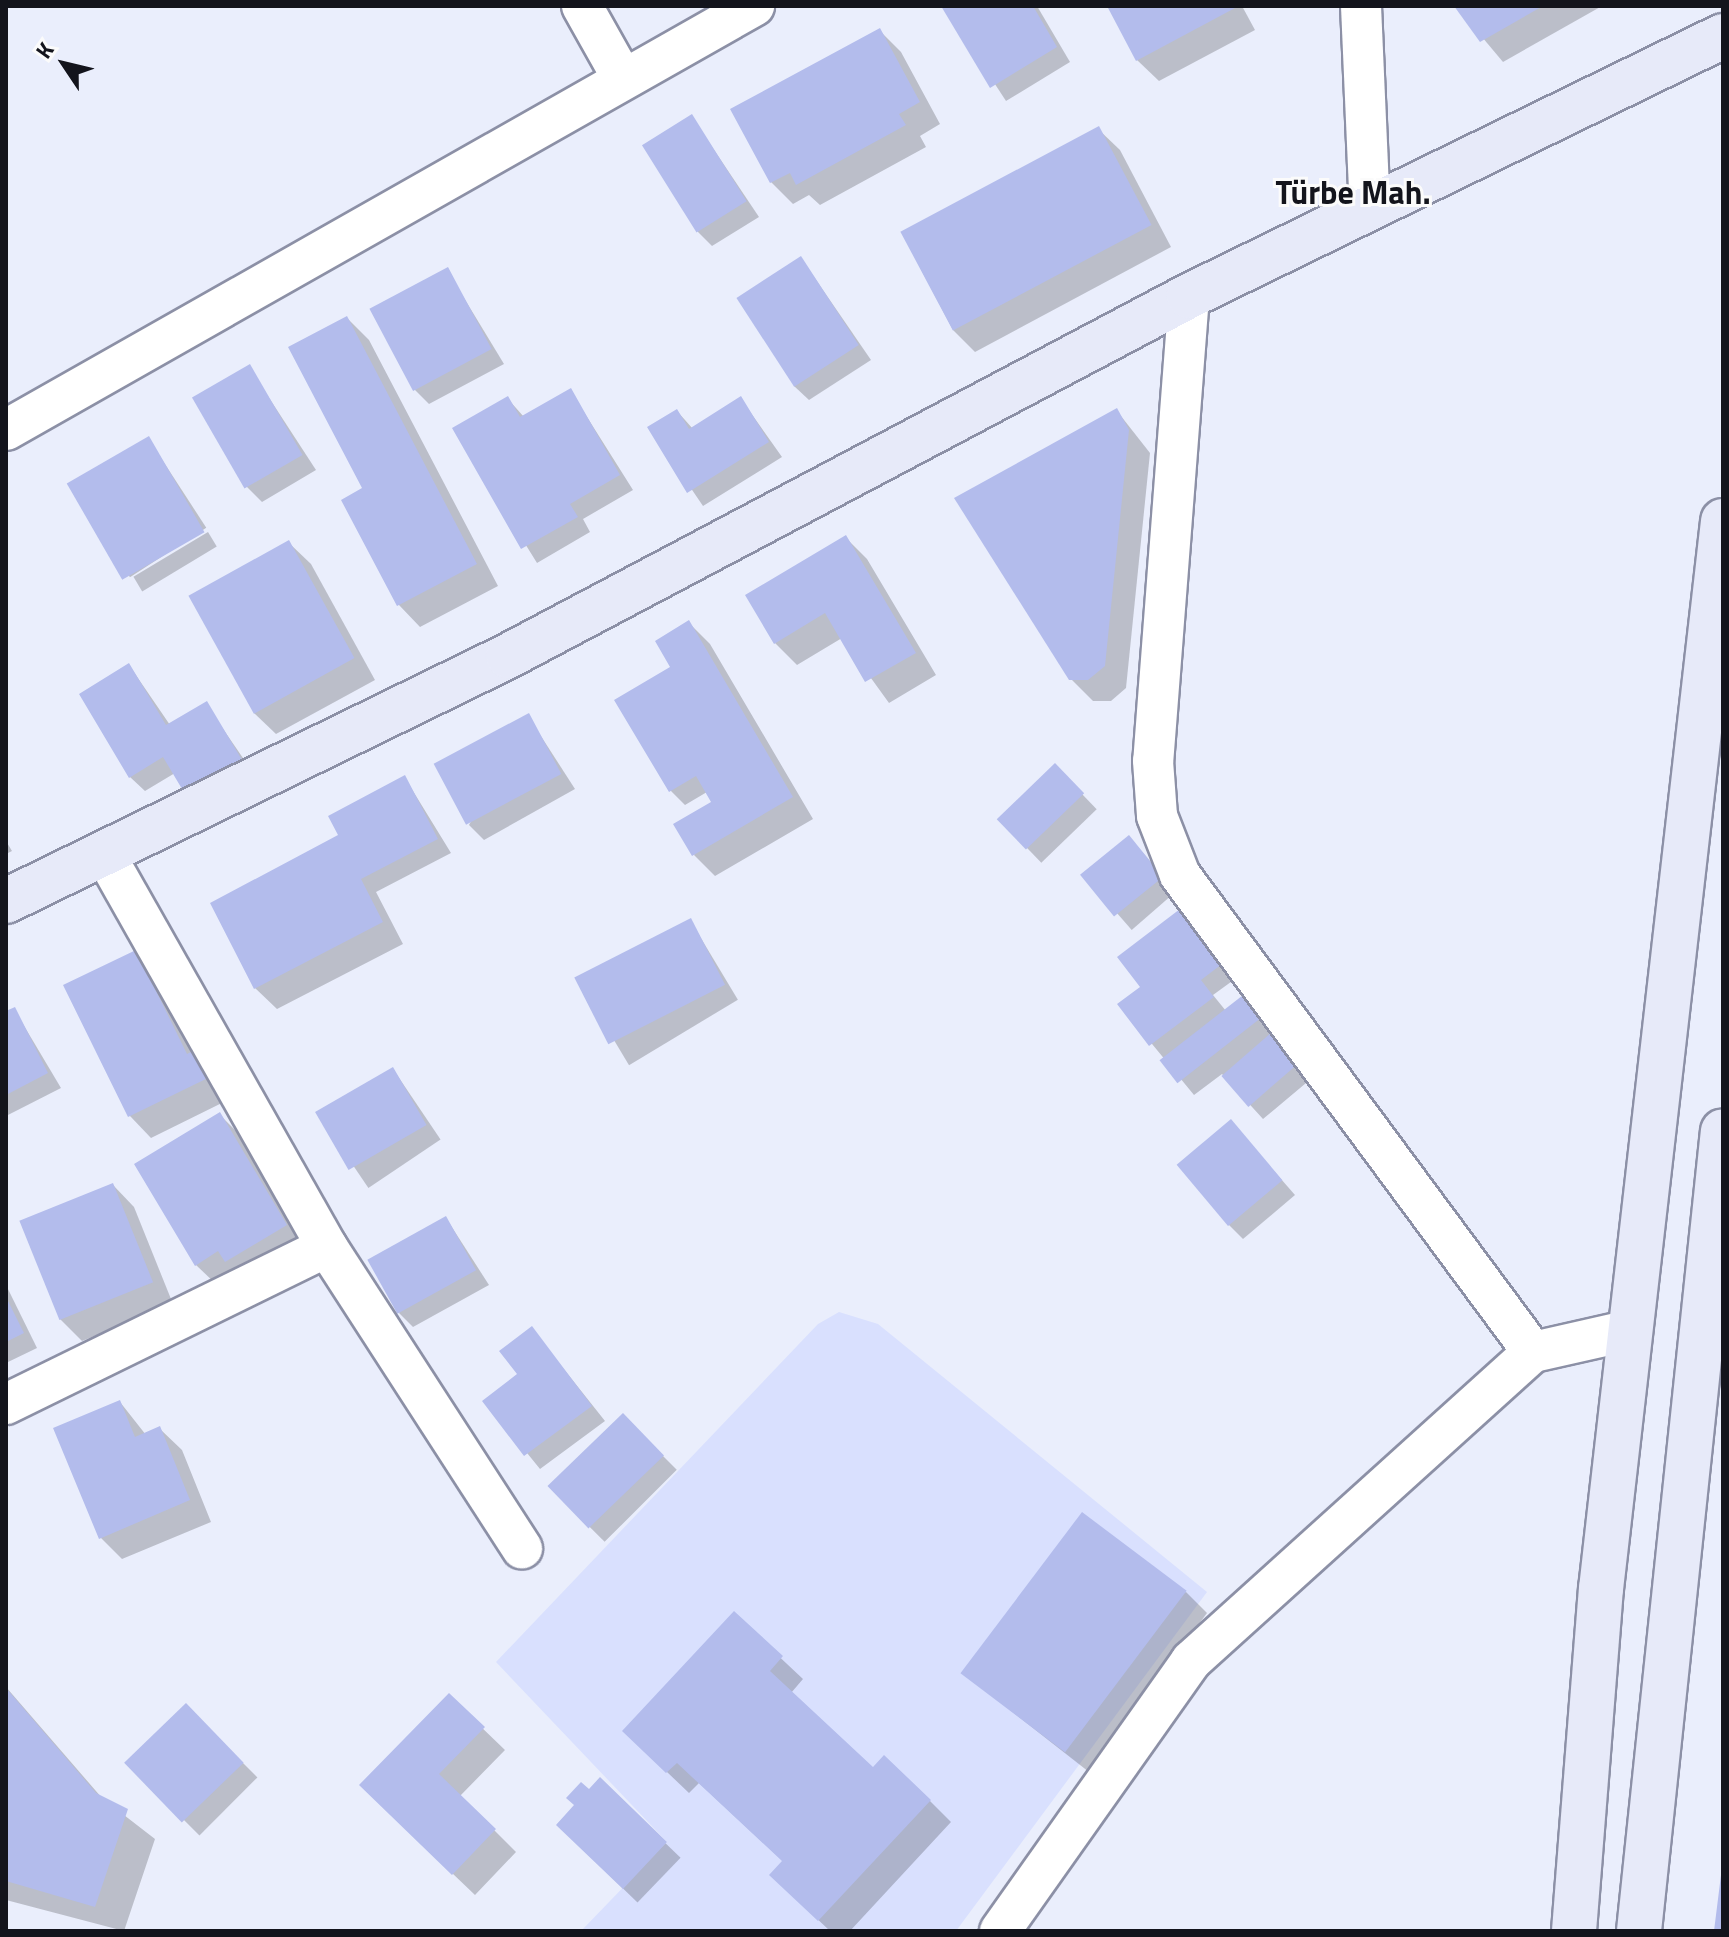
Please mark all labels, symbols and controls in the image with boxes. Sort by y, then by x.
north arrow [24,24,104,104]
text: K [27,35,62,65]
district label: Türbe Mah. [1275,173,1431,211]

